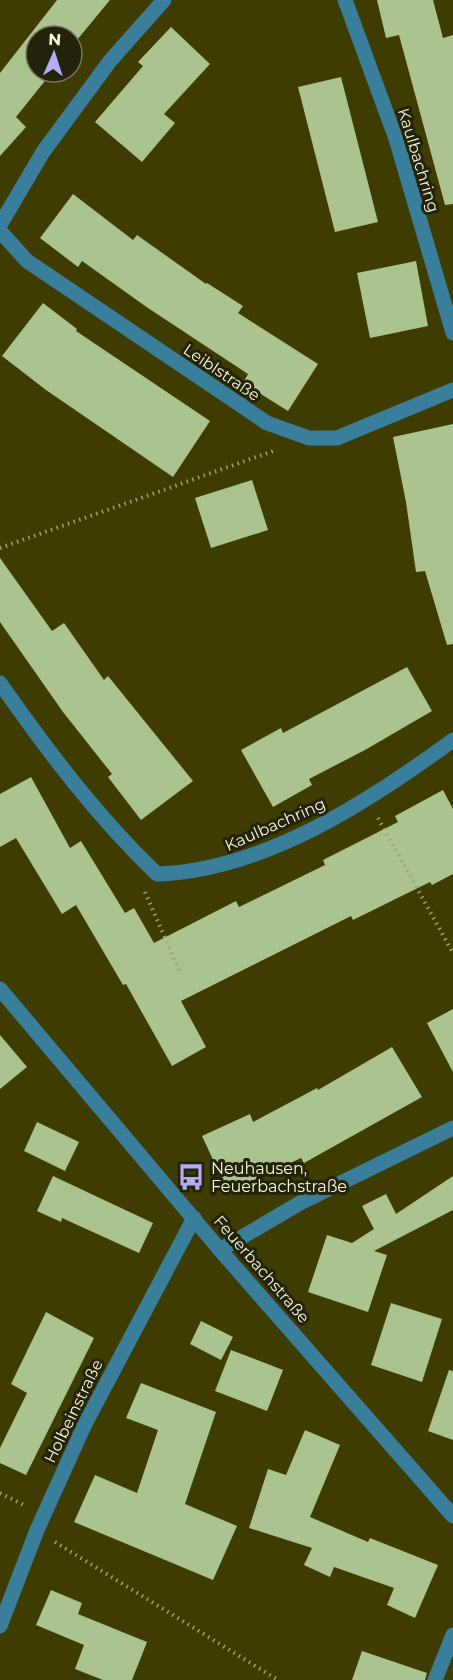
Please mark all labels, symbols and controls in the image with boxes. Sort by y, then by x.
north arrow [24,24,84,84]
text: N [48,30,62,49]
street label: Kaulbachring [394,106,443,215]
street label: Leiblstraße [180,340,264,405]
street label: Kaulbachring [222,794,328,855]
place label: Neuhausen, Feuerbachstraße [211,1159,347,1196]
bus stop icon: Neuhausen, Feuerbachstraße [176,1162,206,1192]
street label: Feuerbachstraße [210,1212,313,1327]
street label: Holbeinstraße [40,1356,107,1466]

